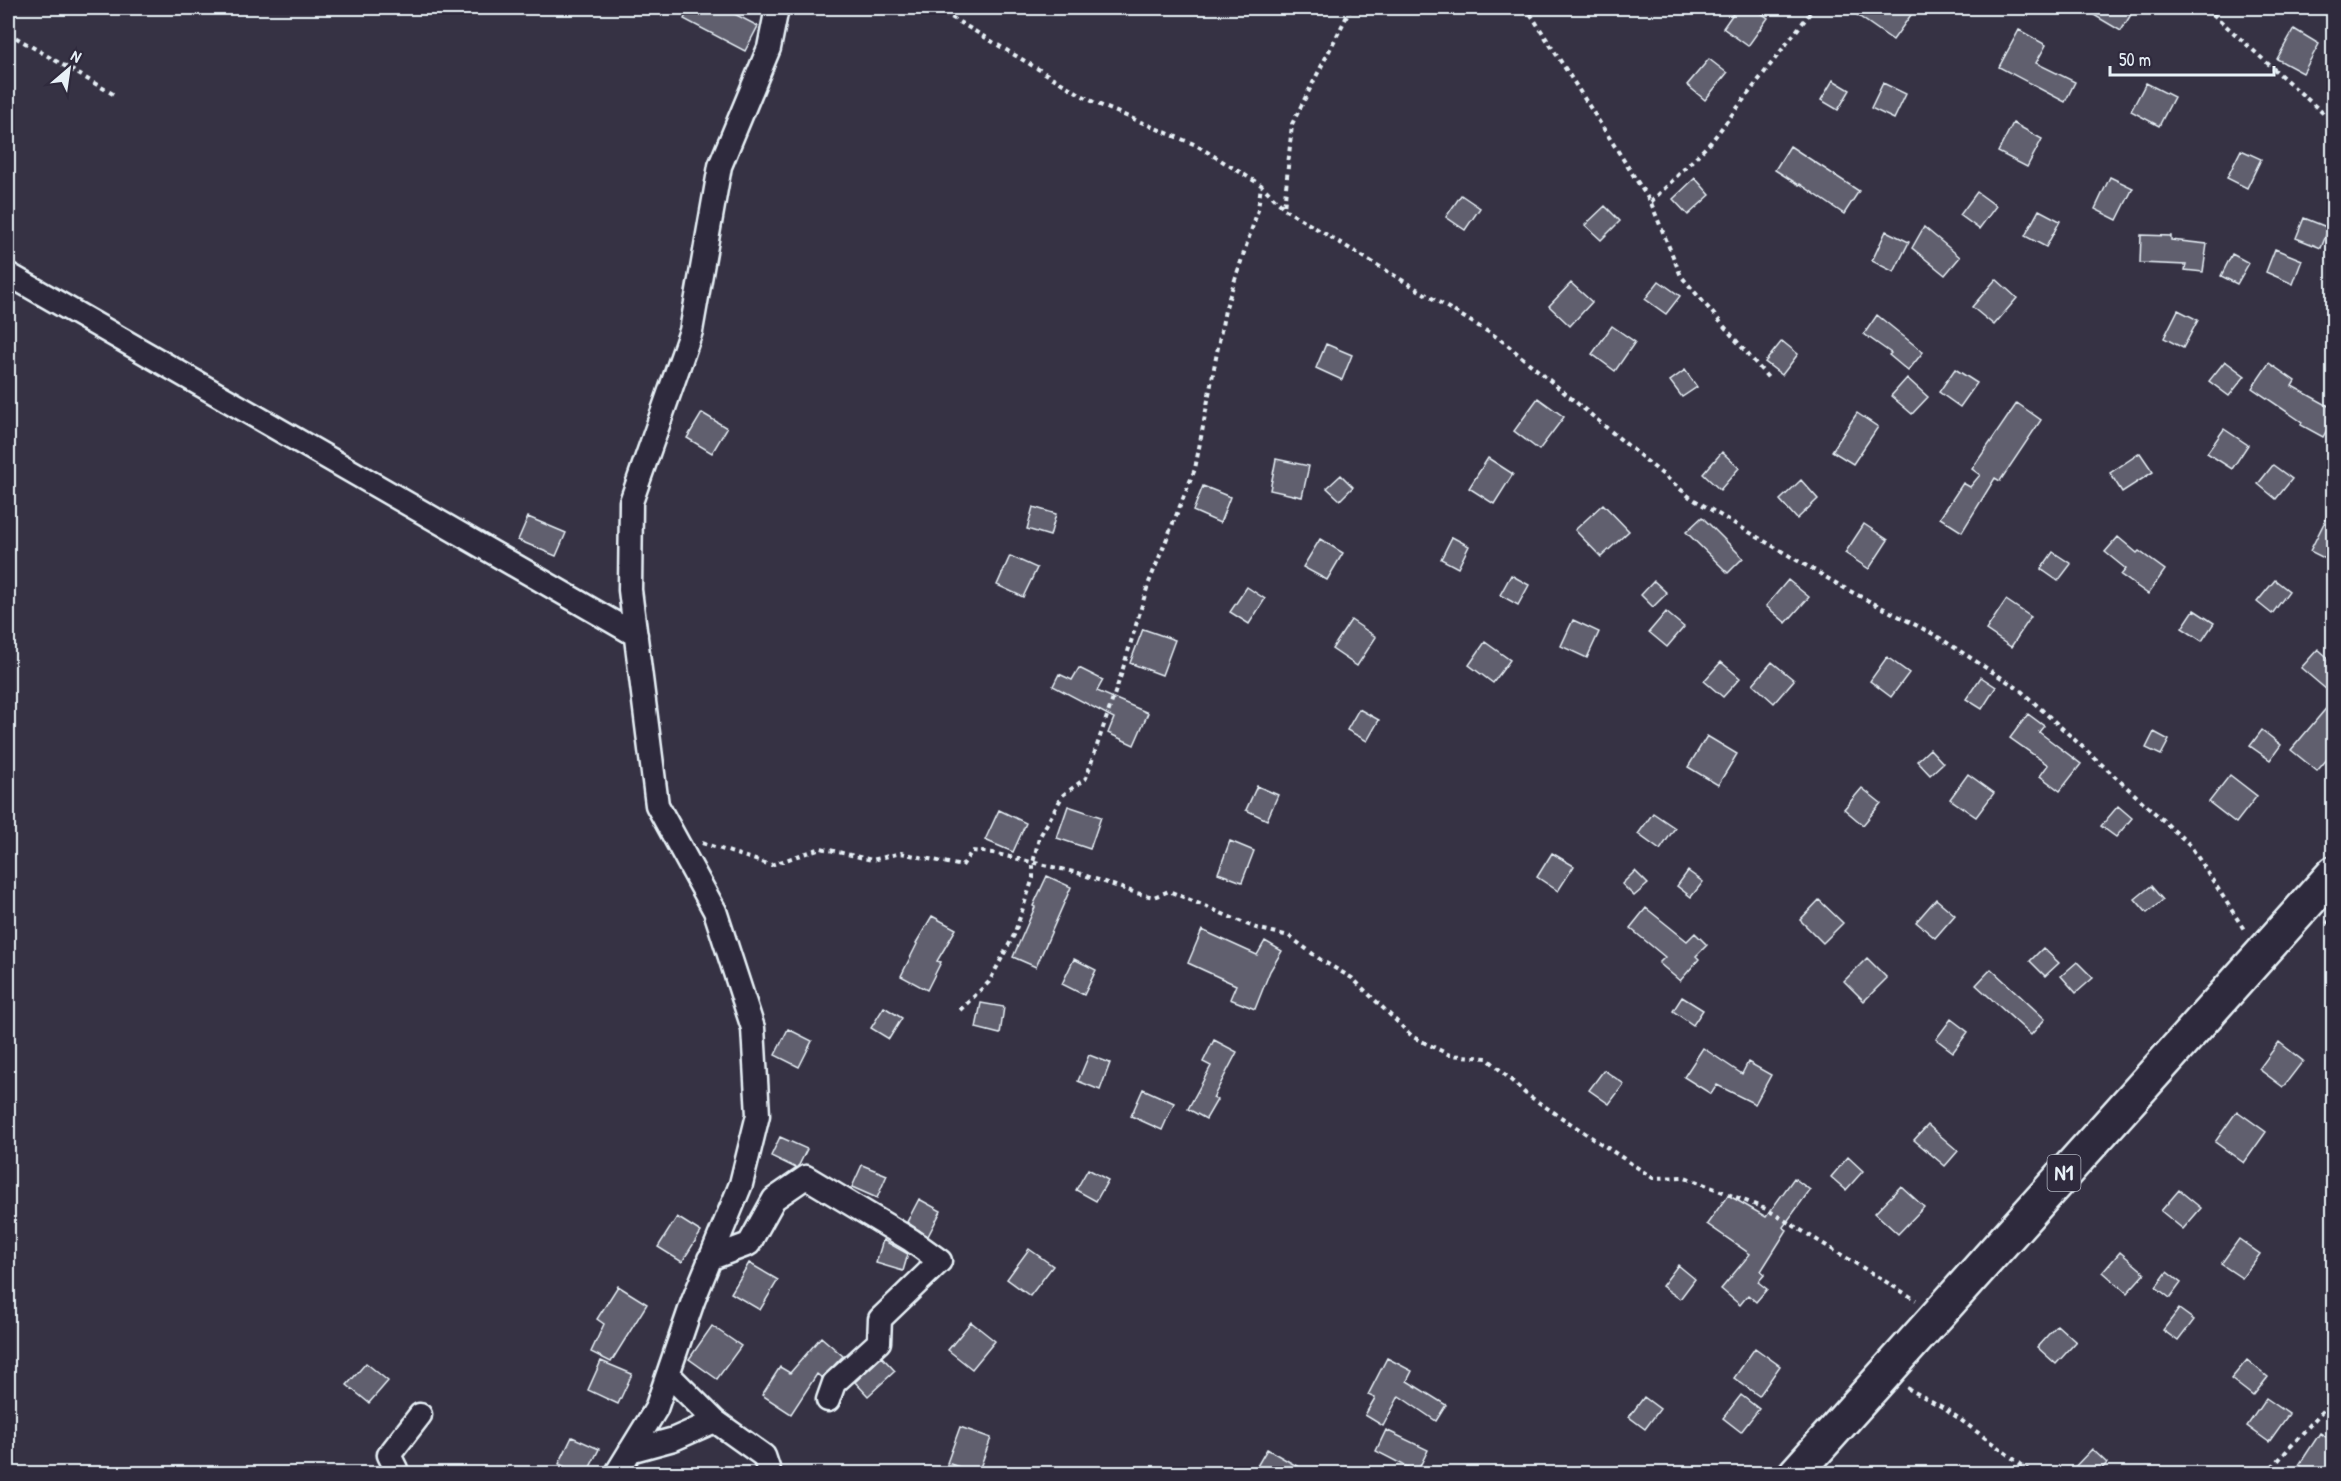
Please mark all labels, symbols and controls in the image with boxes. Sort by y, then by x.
north arrow [39,39,99,99]
scale bar [2110,39,2274,77]
text: N [67,44,86,68]
text: 50 m [2119,47,2151,72]
road number: N1 [2048,1155,2080,1191]

